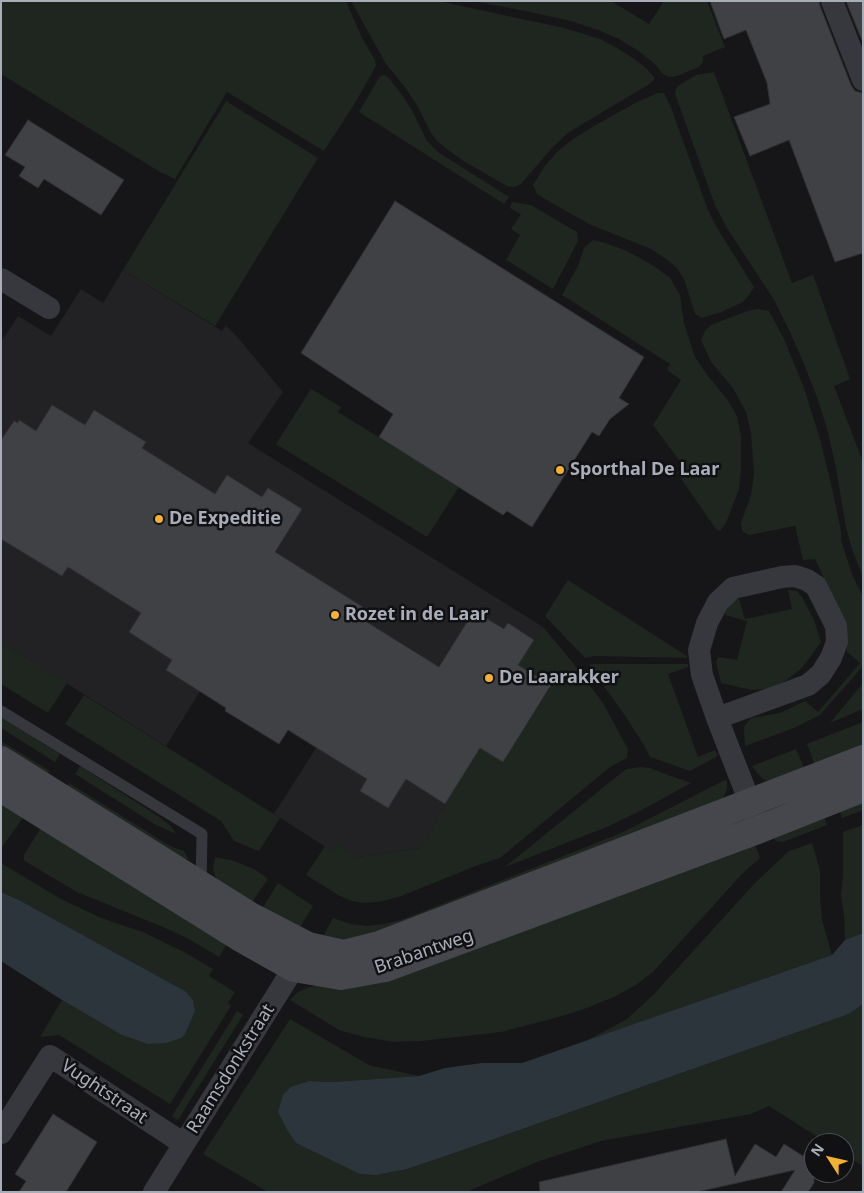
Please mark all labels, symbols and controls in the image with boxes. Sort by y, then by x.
place label: Sporthal De Laar [570,459,719,481]
marker: Sporthal De Laar [554,464,566,476]
place label: De Expeditie [169,508,281,530]
marker: De Expeditie [153,513,165,525]
place label: Rozet in de Laar [345,604,488,626]
marker: Rozet in de Laar [329,609,341,621]
place label: De Laarakker [499,667,619,689]
marker: De Laarakker [483,672,495,684]
street label: Brabantweg [372,925,476,979]
street label: Raamsdonkstraat [183,1000,279,1138]
street label: Vughtstraat [57,1055,151,1129]
north arrow [804,1133,854,1183]
text: N [806,1140,828,1160]

